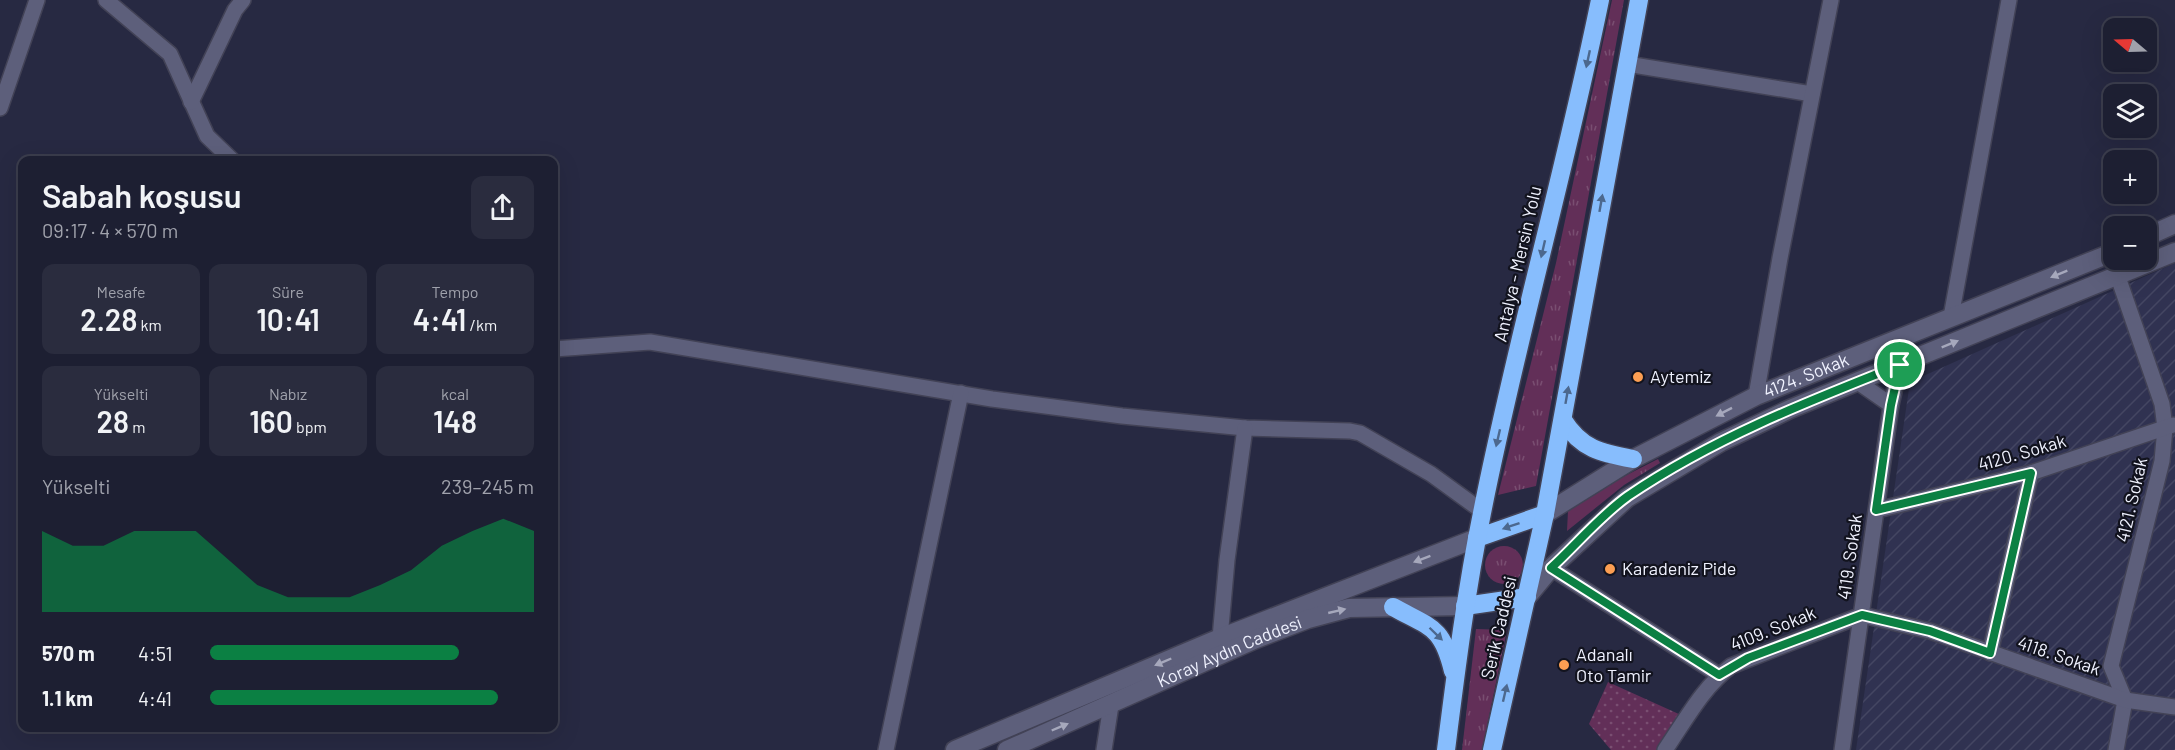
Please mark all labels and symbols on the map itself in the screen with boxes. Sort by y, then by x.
north arrow [2103,18,2157,72]
one-way arrow [1583,50,1592,69]
street label: Antalya - Mersin Yolu [1488,184,1546,344]
one-way arrow [1597,193,1606,212]
one-way arrow [1538,240,1548,258]
one-way arrow [2050,270,2068,279]
pin [1874,339,1925,390]
one-way arrow [1941,339,1959,348]
street label: 4124. Sokak [1760,348,1852,402]
place label: Aytemiz [1650,365,1711,387]
marker: Aytemiz [1631,370,1645,384]
one-way arrow [1563,385,1572,404]
one-way arrow [1715,408,1732,417]
one-way arrow [1493,429,1503,448]
street label: 4120. Sokak [1975,429,2068,475]
street label: 4121. Sokak [2111,455,2151,544]
street label: 4119. Sokak [1832,513,1866,601]
one-way arrow [1502,521,1520,531]
one-way arrow [1413,554,1431,564]
place label: Karadeniz Pide [1622,557,1736,579]
marker: Karadeniz Pide [1603,562,1617,576]
street label: Serik Caddesi [1476,574,1521,681]
street label: 4109. Sokak [1727,601,1819,655]
one-way arrow [1328,606,1347,615]
street label: Koray Aydın Caddesi [1153,611,1304,692]
one-way arrow [1429,627,1444,641]
street label: 4118. Sokak [2015,631,2104,680]
place label: Adanalı Oto Tamir [1576,643,1652,686]
one-way arrow [1154,657,1172,667]
marker: Adanalı Oto Tamir [1557,658,1571,672]
one-way arrow [1501,684,1511,702]
one-way arrow [1052,722,1070,732]

